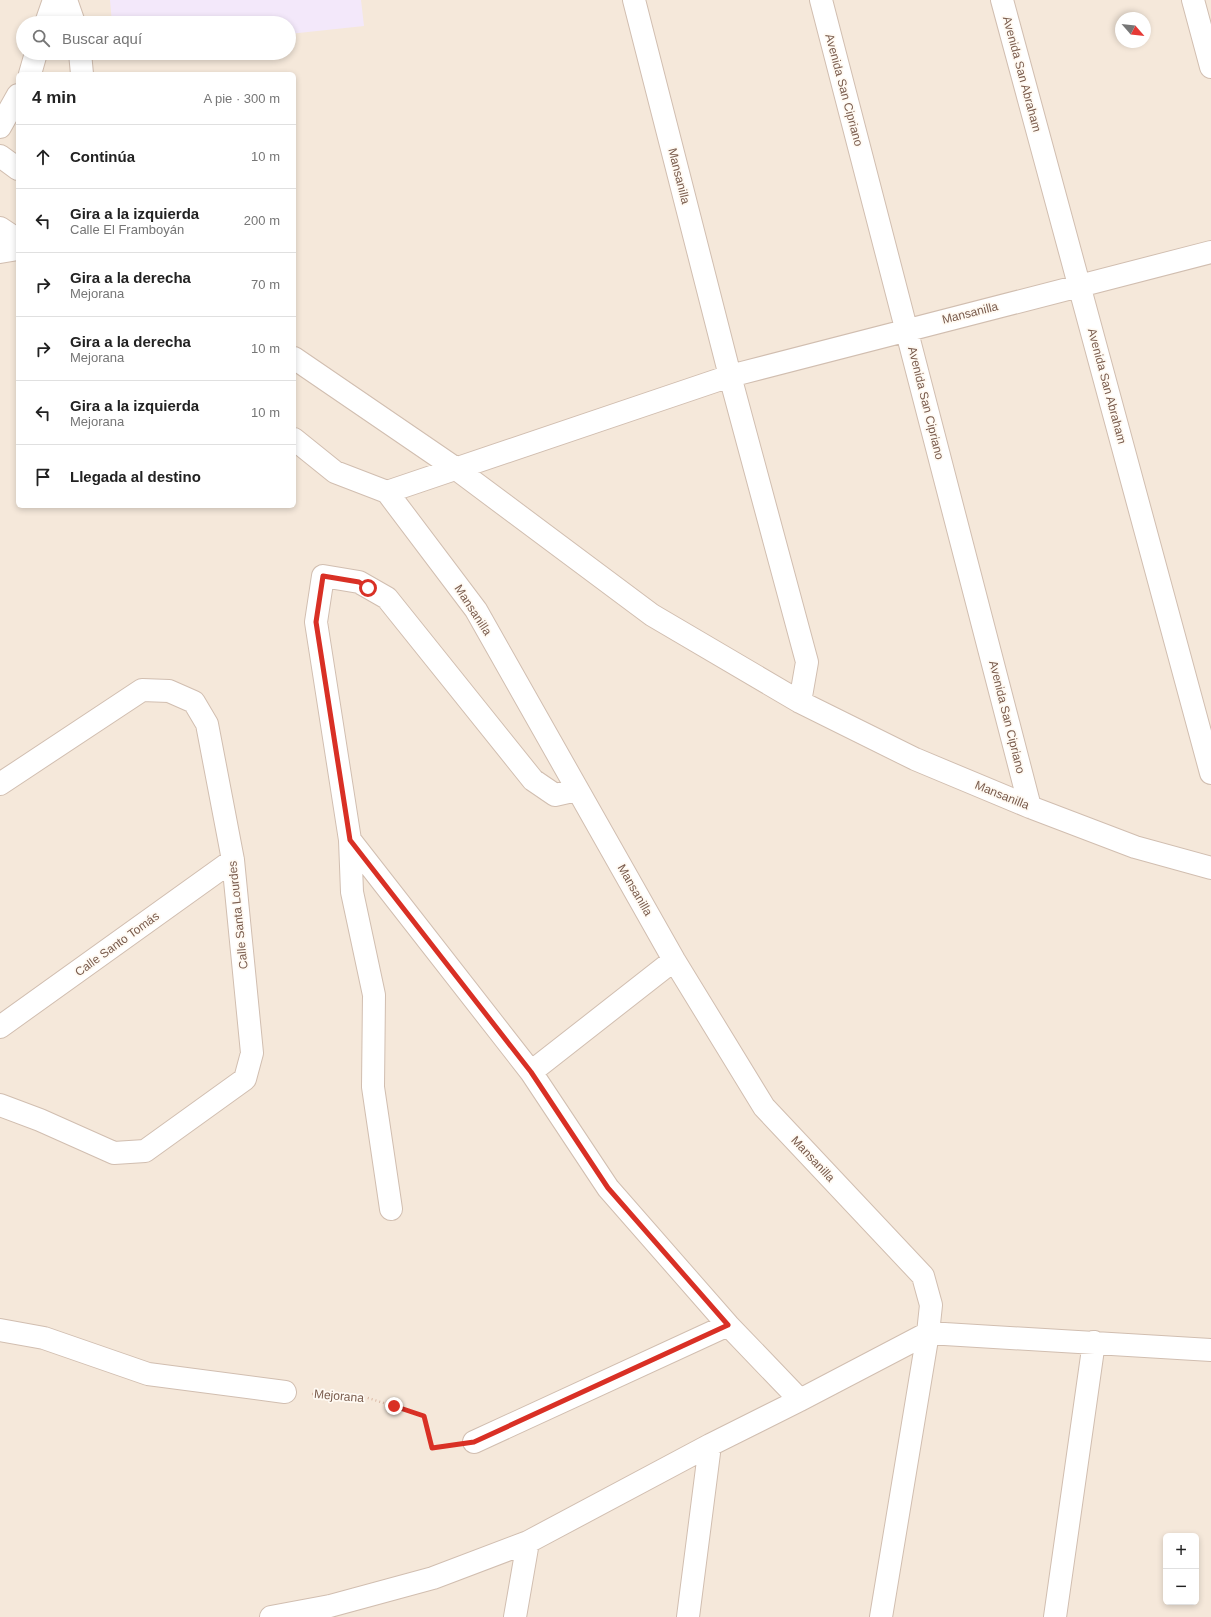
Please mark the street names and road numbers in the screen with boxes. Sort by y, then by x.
street label: Avenida San Abraham [1000,15,1044,133]
street label: Avenida San Cipriano [822,32,866,148]
street label: Mansanilla [665,146,693,206]
street label: Mansanilla [940,299,1000,327]
street label: Avenida San Abraham [1085,327,1129,445]
street label: Avenida San Cipriano [905,345,947,461]
street label: Mansanilla [452,582,495,638]
street label: Avenida San Cipriano [986,659,1028,775]
street label: Mansanilla [973,778,1032,812]
street label: Calle Santa Lourdes [225,860,251,970]
street label: Mansanilla [615,862,656,919]
street label: Calle Santo Tomás [72,909,162,979]
street label: Mansanilla [788,1133,838,1185]
street label: Mejorana [313,1387,365,1405]

